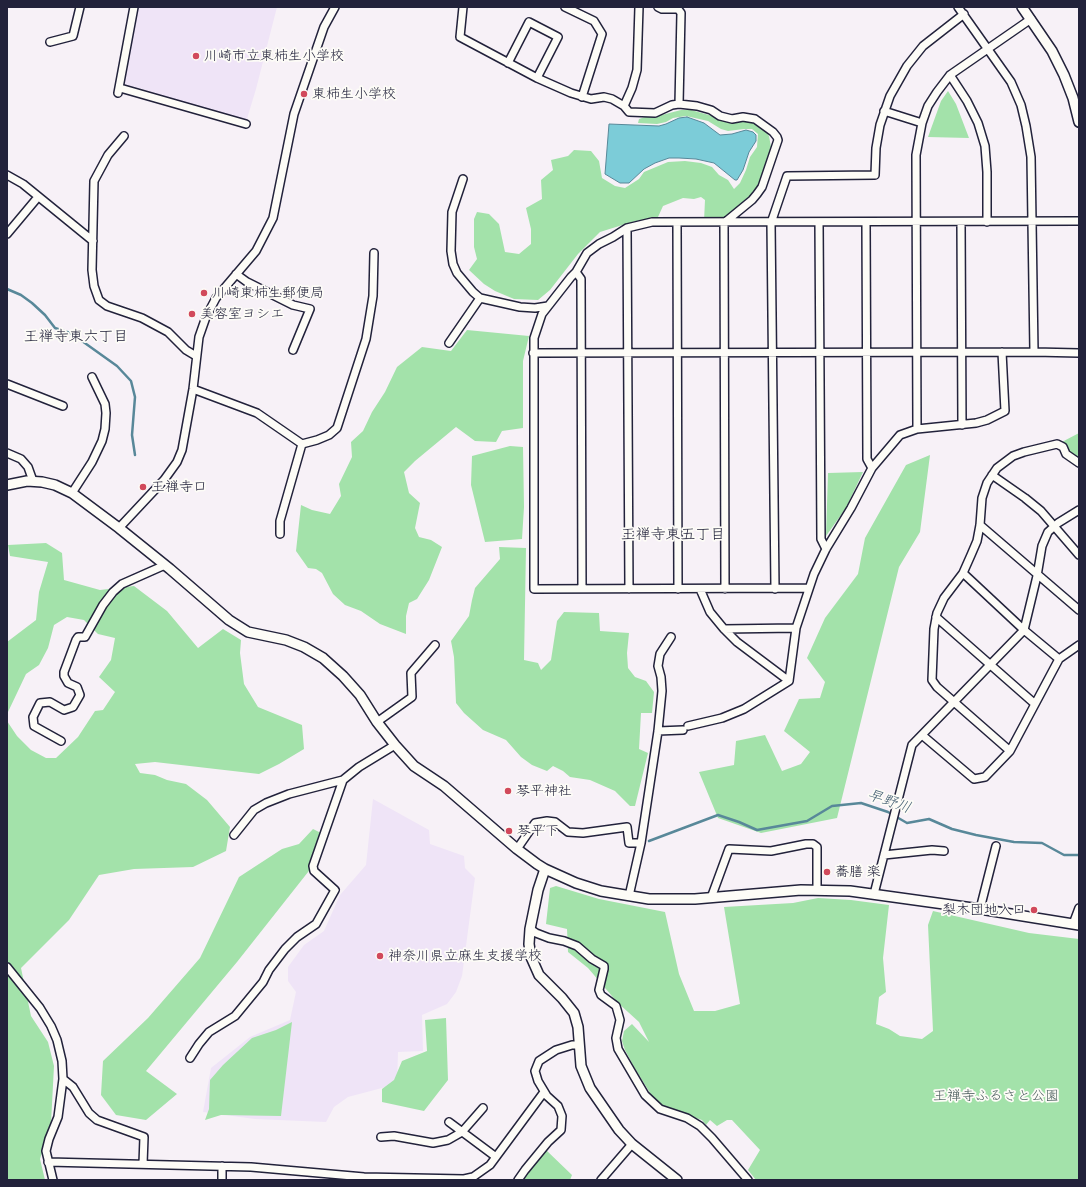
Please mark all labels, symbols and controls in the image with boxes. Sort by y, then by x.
place label: 川崎市立東柿生小学校 [204,48,344,64]
marker: 川崎市立東柿生小学校 [191,51,201,61]
place label: 東柿生小学校 [312,86,396,102]
marker: 東柿生小学校 [299,89,309,99]
place label: 川崎東柿生郵便局 [212,285,324,301]
marker: 川崎東柿生郵便局 [199,288,209,298]
place label: 美容室ヨシエ [200,306,284,322]
marker: 美容室ヨシエ [187,309,197,319]
district label: 王禅寺東六丁目 [24,328,128,346]
place label: 王禅寺口 [151,479,207,495]
marker: 王禅寺口 [138,482,148,492]
district label: 王禅寺東五丁目 [621,526,725,544]
place label: 琴平神社 [516,783,572,799]
marker: 琴平神社 [503,786,513,796]
water label: 早野川 [865,786,913,818]
place label: 琴平下 [517,823,559,839]
marker: 琴平下 [504,826,514,836]
place label: 蕎膳 楽 [835,864,881,880]
marker: 蕎膳 楽 [822,867,832,877]
place label: 梨木団地入口 [942,902,1026,918]
marker: 梨木団地入口 [1029,905,1039,915]
place label: 神奈川県立麻生支援学校 [388,948,542,964]
marker: 神奈川県立麻生支援学校 [375,951,385,961]
park label: 王禅寺ふるさと公園 [933,1088,1059,1104]

